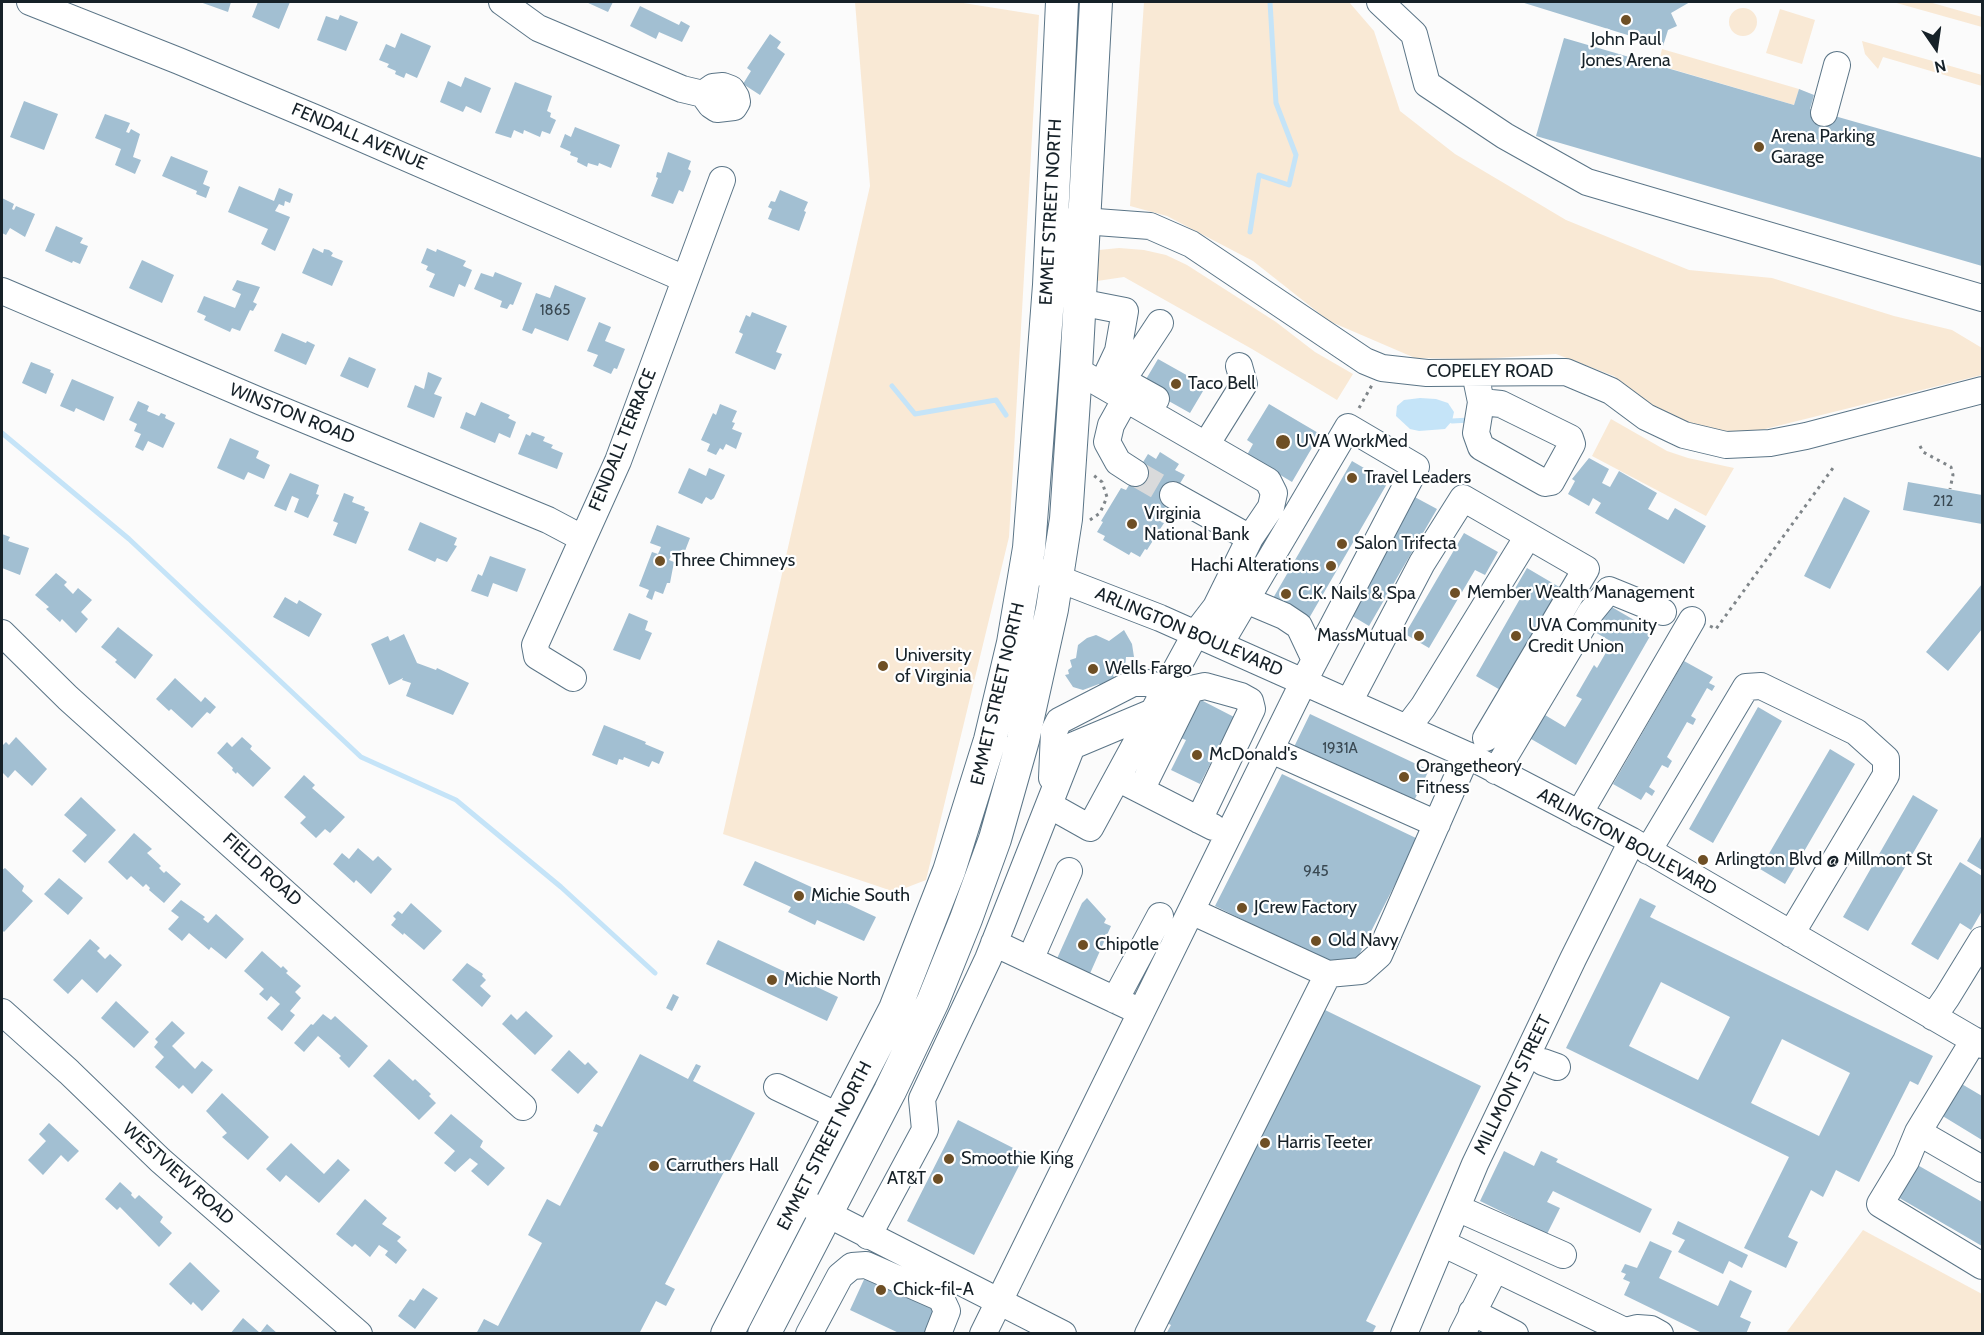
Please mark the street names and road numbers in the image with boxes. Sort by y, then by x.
street label: FENDALL AVENUE [288,99,430,175]
street label: EMMET STREET NORTH [1035,118,1067,306]
street label: COPELEY ROAD [1427,361,1553,383]
street label: FENDALL TERRACE [585,366,661,514]
street label: WINSTON ROAD [226,379,358,449]
street label: ARLINGTON BOULEVARD [1092,583,1286,681]
street label: EMMET STREET NORTH [966,601,1030,787]
street label: ARLINGTON BOULEVARD [1534,784,1720,900]
street label: FIELD ROAD [218,829,306,911]
street label: MILLMONT STREET [1470,1012,1556,1158]
street label: EMMET STREET NORTH [773,1058,877,1234]
street label: WESTVIEW ROAD [118,1118,238,1230]

